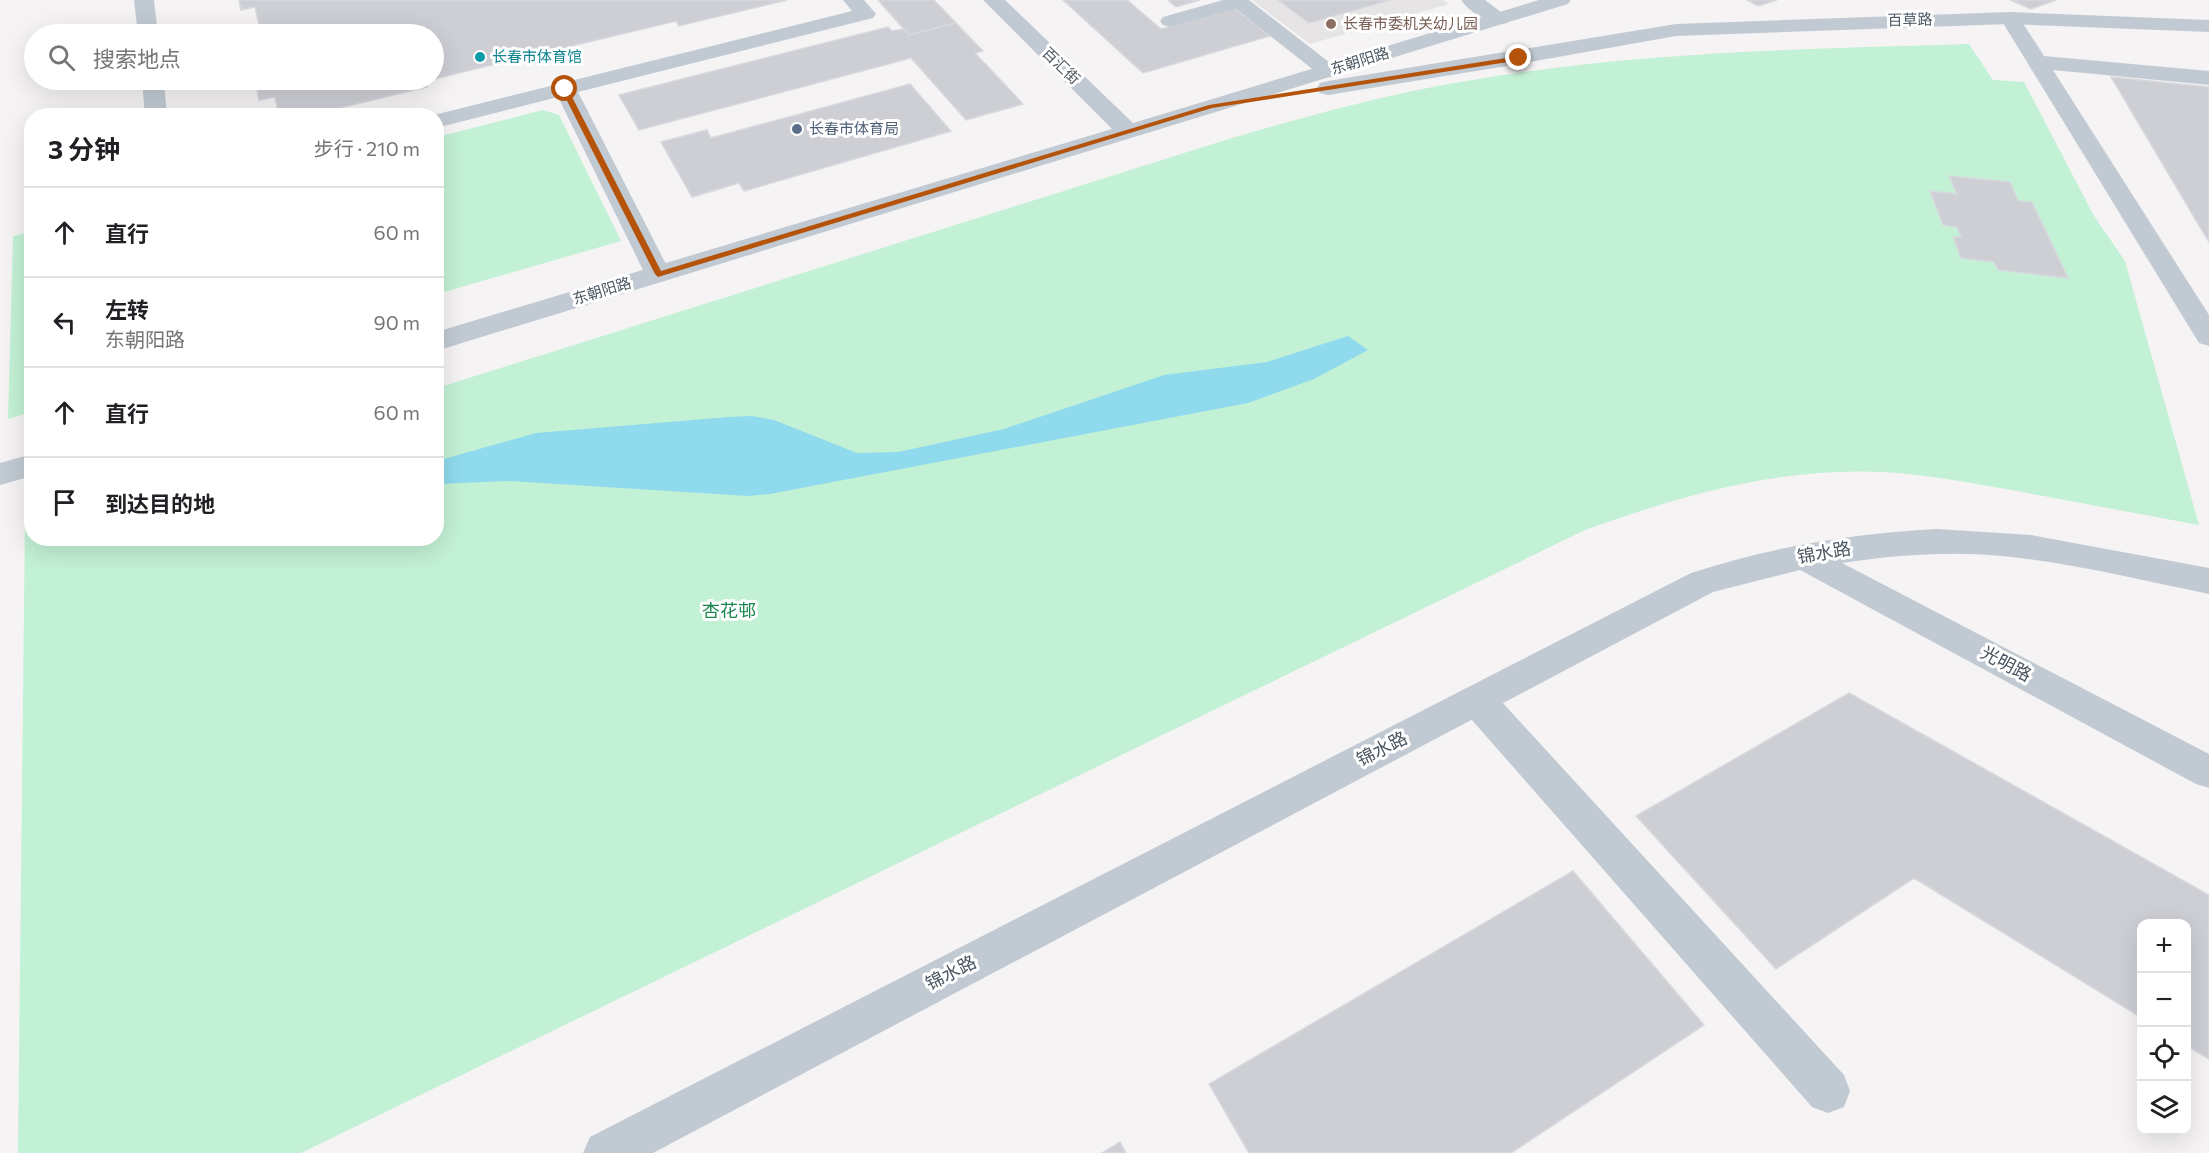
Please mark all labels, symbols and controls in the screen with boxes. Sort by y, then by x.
street label: 百草路 [1887,10,1933,28]
place label: 长春市委机关幼儿园 [1343,14,1478,32]
marker: 长春市委机关幼儿园 [1324,17,1338,31]
search box [24,24,444,90]
icon: search [45,41,78,74]
street label: 百汇街 [1039,43,1084,87]
street label: 东朝阳路 [1328,43,1391,77]
route end [1505,44,1531,70]
text: 搜索地点 [93,45,181,72]
place label: 长春市体育馆 [492,47,582,65]
marker: 长春市体育馆 [473,50,487,64]
route start [551,75,577,101]
place label: 长春市体育局 [809,119,899,137]
marker: 长春市体育局 [790,122,804,136]
text: 3 分钟 [48,133,120,164]
text: 步行 · 210 m [314,136,420,160]
icon: ahead [48,216,81,249]
text: 直行 [105,220,149,247]
text: 60 m [374,220,420,244]
street label: 东朝阳路 [570,273,633,307]
text: 左转 [105,296,149,323]
icon: left [48,306,81,339]
text: 90 m [374,310,420,334]
text: 东朝阳路 [105,327,185,351]
icon: ahead [48,396,81,429]
text: 直行 [105,400,149,427]
text: 60 m [374,400,420,424]
icon: arrive [48,486,81,519]
text: 到达目的地 [105,490,215,517]
street label: 锦水路 [1795,536,1852,568]
park label: 杏花邨 [702,599,756,621]
street label: 光明路 [1977,641,2035,686]
street label: 锦水路 [1352,726,1411,770]
map controls [2137,919,2191,1135]
button: + [2137,919,2191,973]
street label: 锦水路 [921,950,980,994]
button: − [2137,973,2191,1027]
button: locate [2137,1027,2191,1081]
button: layers [2137,1081,2191,1135]

